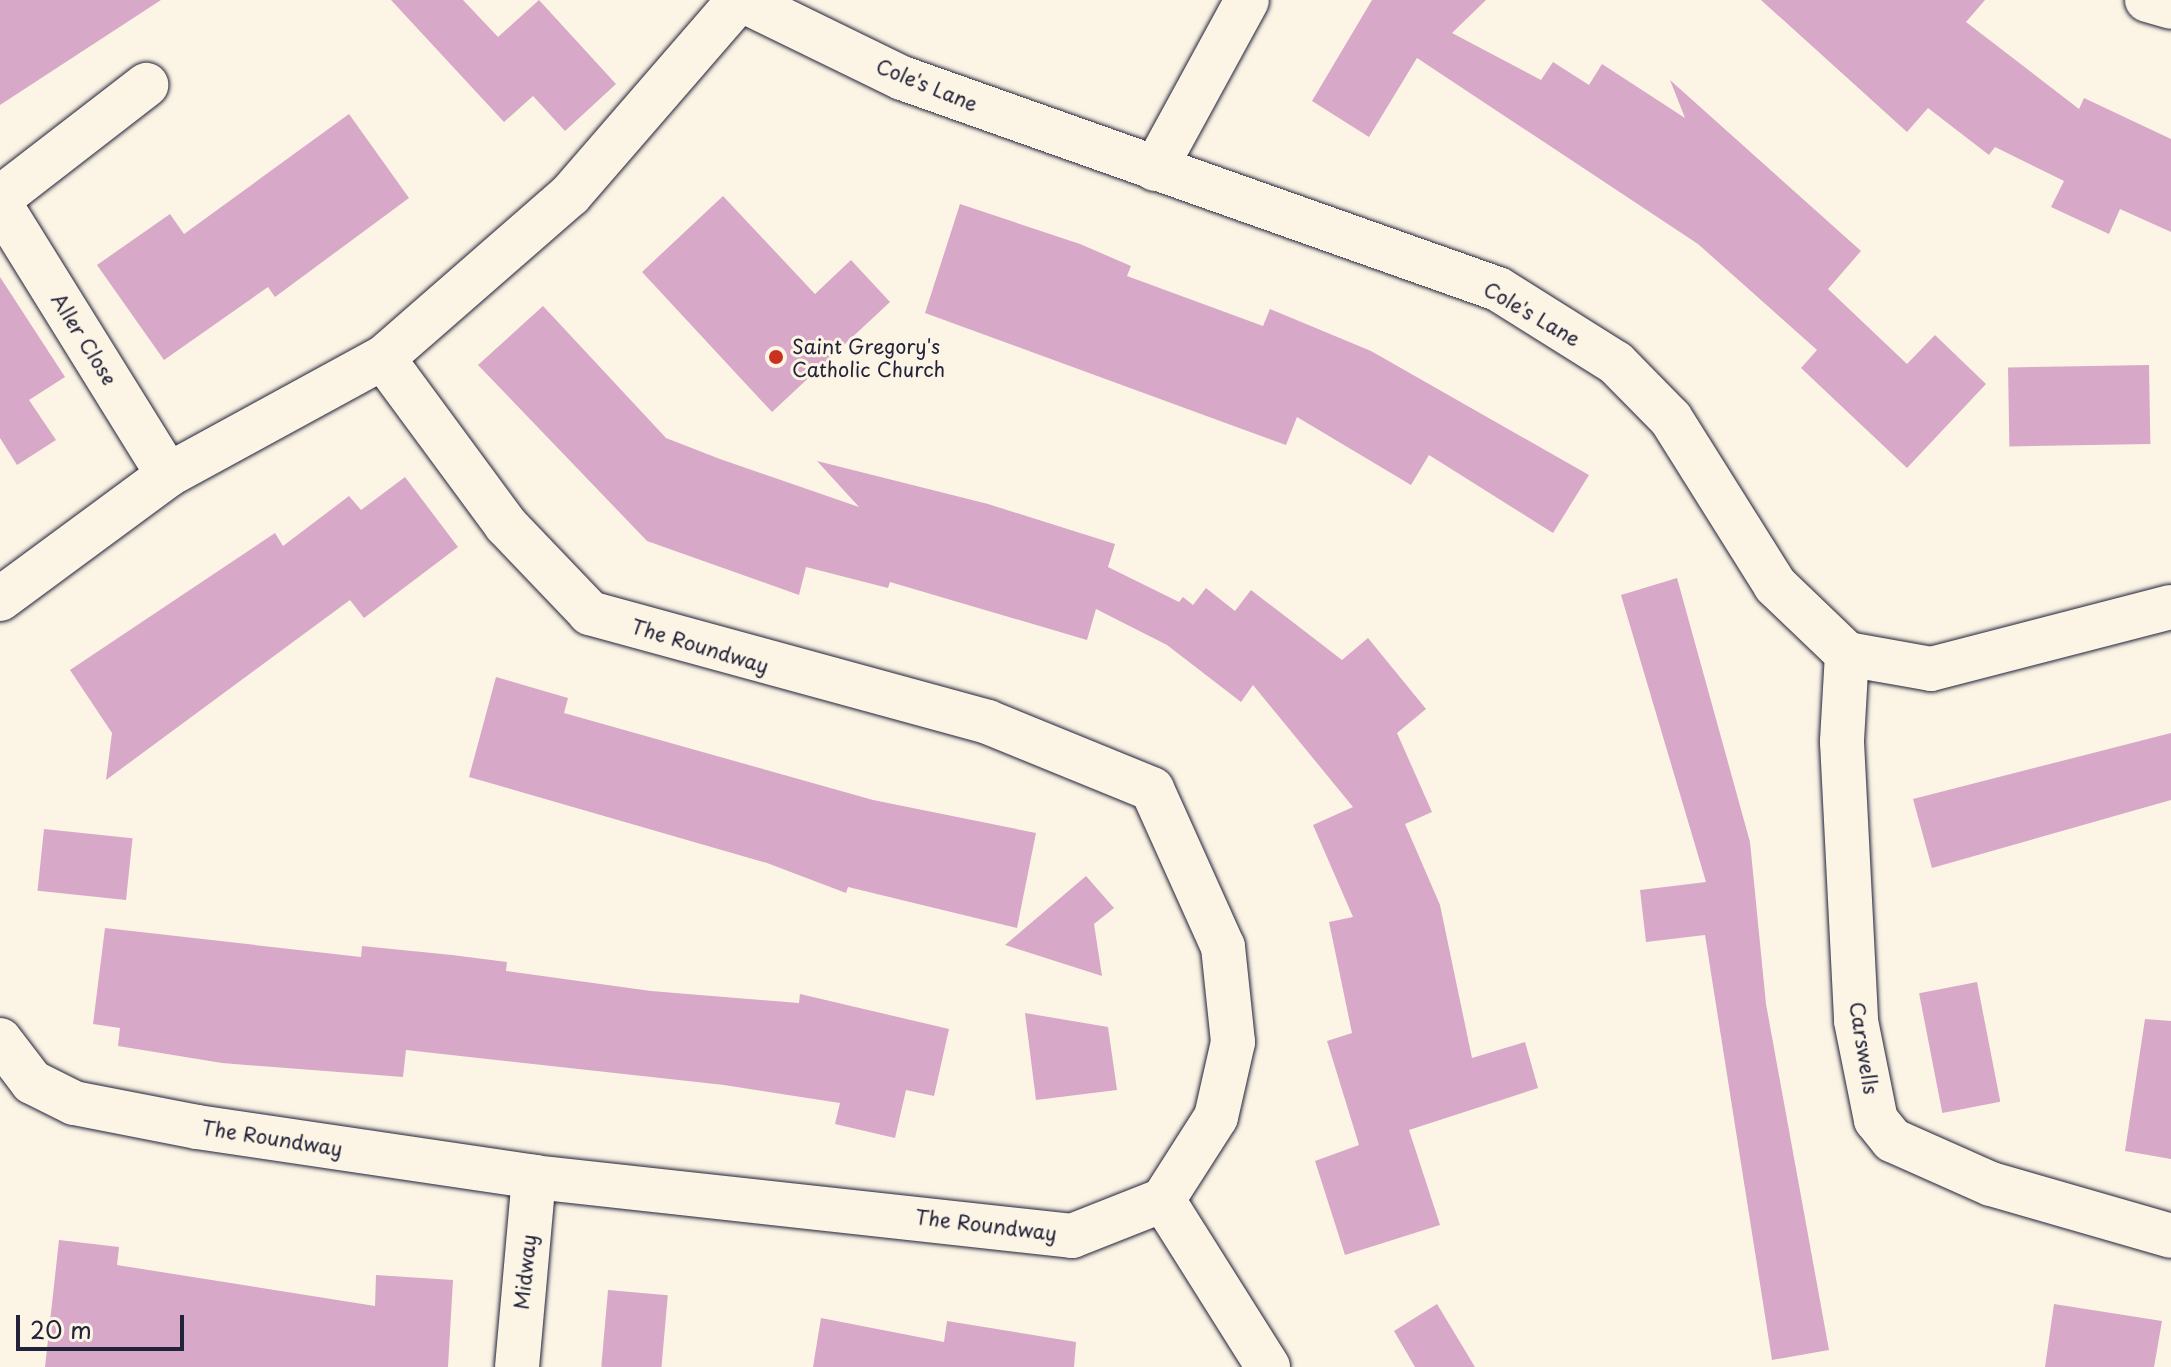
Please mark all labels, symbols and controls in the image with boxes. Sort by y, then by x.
street label: Cole's Lane [873,54,981,116]
street label: Cole's Lane [1479,277,1585,351]
street label: Aller Close [46,288,122,390]
place label: Saint Gregory's Catholic Church [792,334,946,381]
marker: Saint Gregory's Catholic Church [767,348,785,366]
street label: The Roundway [629,614,771,678]
street label: Carswells [1845,1000,1883,1096]
street label: The Roundway [200,1115,344,1161]
street label: The Roundway [914,1204,1058,1246]
street label: Midway [509,1233,541,1311]
scale bar [20,1299,188,1349]
text: 20 m [30,1311,92,1347]

